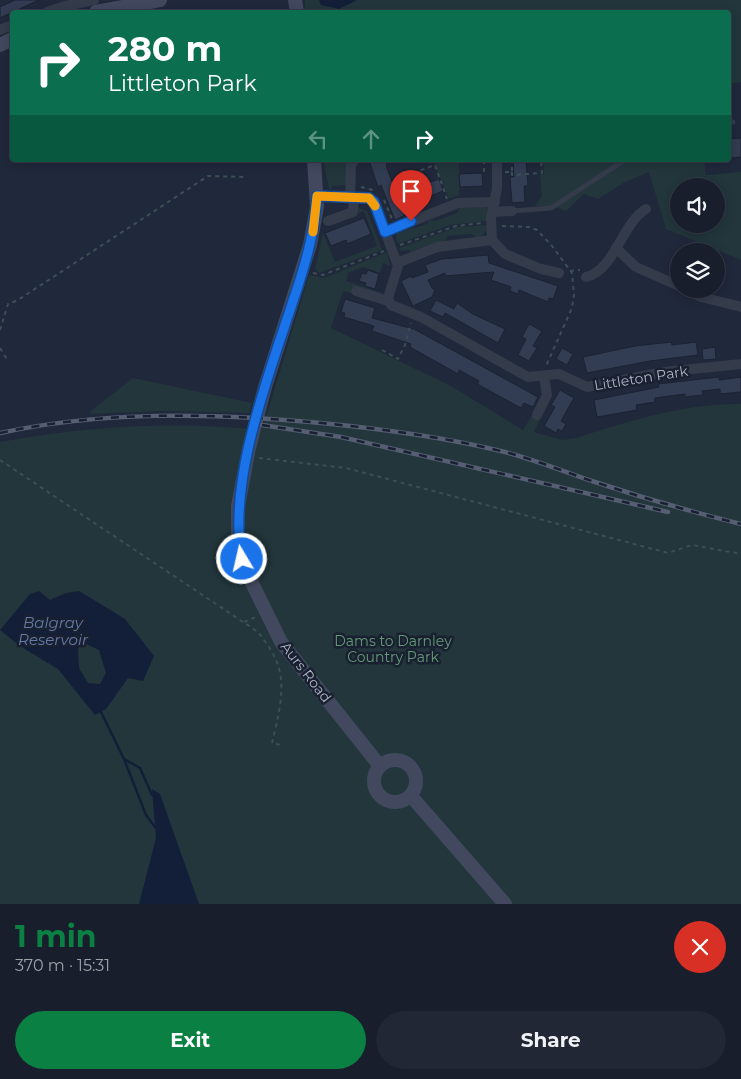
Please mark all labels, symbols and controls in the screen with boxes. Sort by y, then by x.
text: 280 m [108,27,222,70]
icon: right [25,30,90,95]
text: Littleton Park [108,70,257,97]
icon: left [304,125,332,153]
icon: ahead [357,125,385,153]
icon: right [410,125,438,153]
pin [390,170,432,221]
icon: arrive [397,177,425,205]
map controls [670,178,725,298]
button: sound [670,178,725,233]
button: layers [670,243,725,298]
street label: Littleton Park [593,362,690,394]
position arrow [215,532,267,584]
water label: Balgray Reservoir [18,613,89,649]
park label: Dams to Darnley Country Park [334,632,452,666]
street label: Aurs Road [277,638,335,706]
text: 1 min [15,918,96,955]
button: close [674,921,726,973]
text: 370 m · 15:31 [15,956,110,975]
button: Exit [15,1011,366,1069]
button: Share [376,1011,726,1069]

